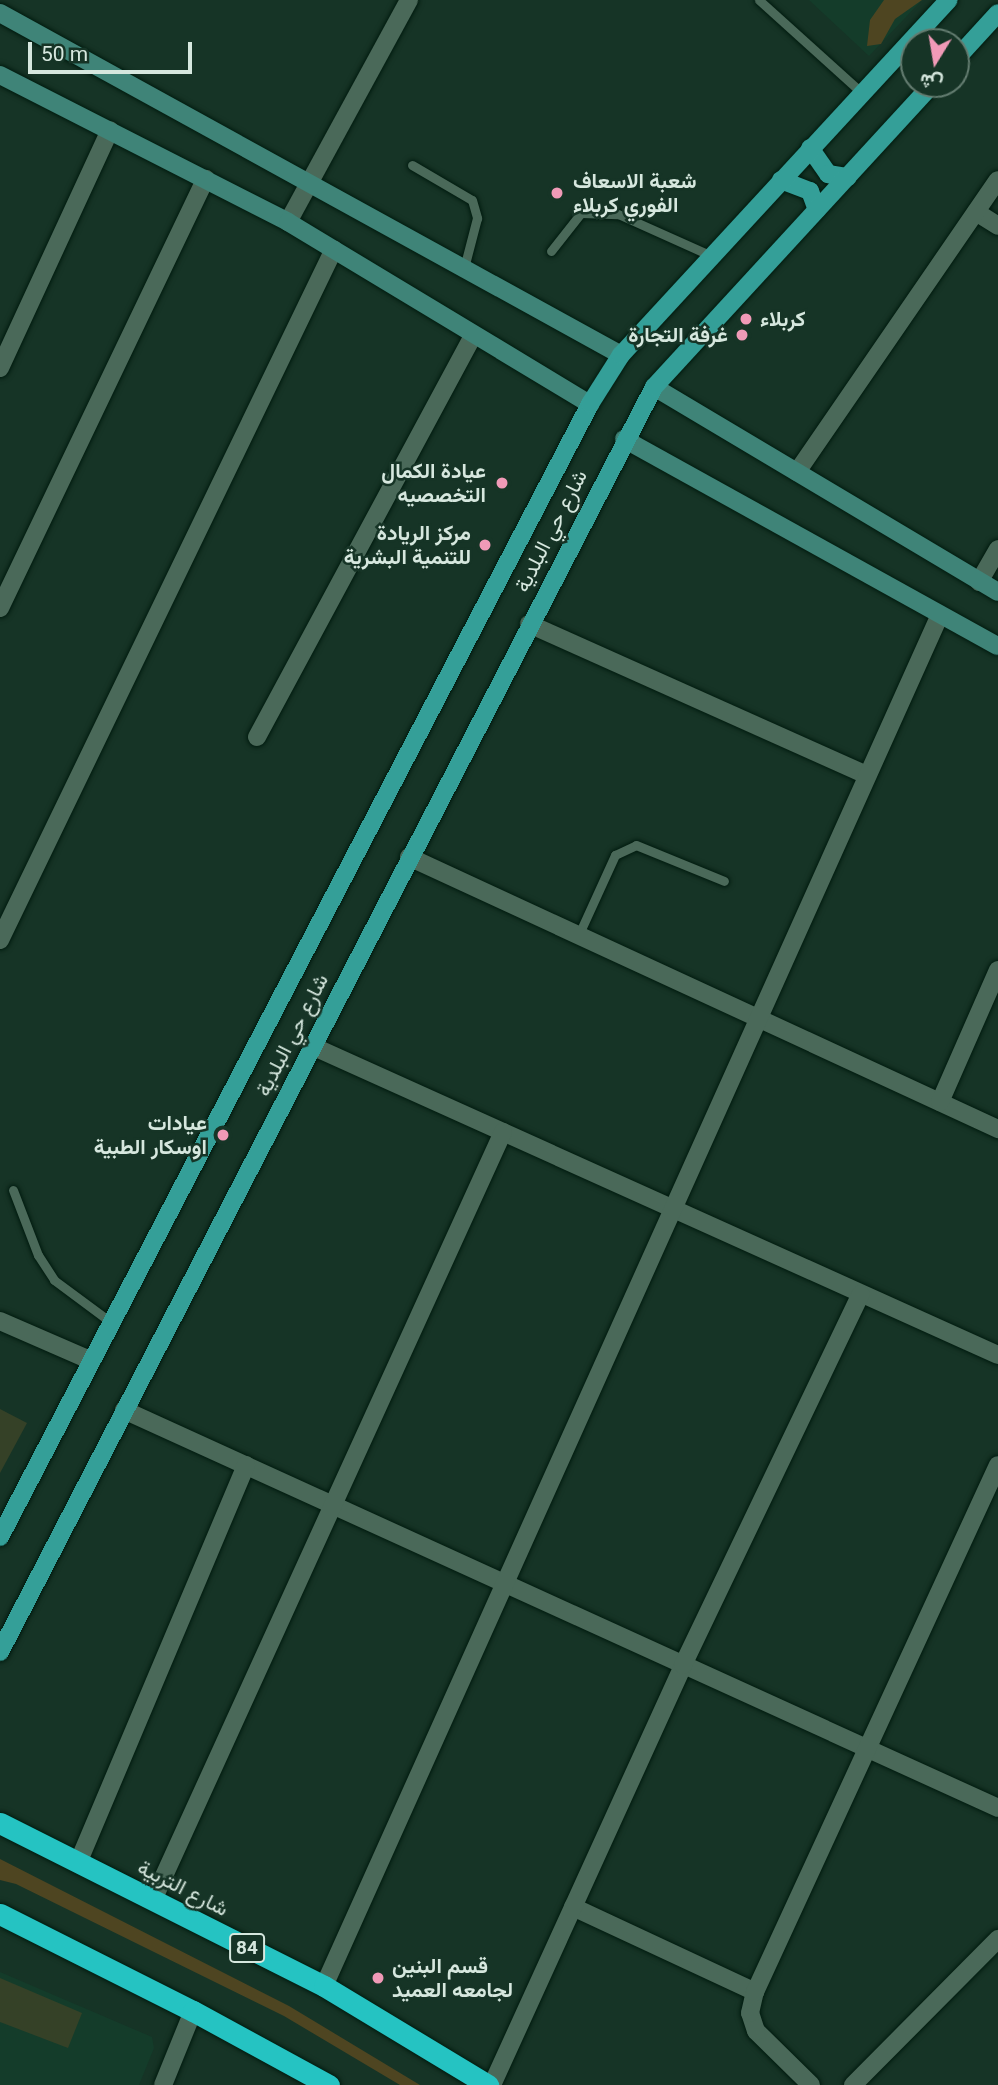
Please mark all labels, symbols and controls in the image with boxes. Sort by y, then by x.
scale bar [32,28,196,72]
north arrow [900,28,970,98]
text: 50 m [41,42,88,66]
text: ش [918,69,945,96]
place label: شعبة الاسعاف الفوري كربلاء [573,168,696,218]
marker: شعبة الاسعاف الفوري كربلاء [547,183,567,203]
place label: كربلاء [760,306,806,332]
marker: كربلاء [738,311,754,327]
place label: غرفة التجارة [628,322,728,348]
marker: غرفة التجارة [734,327,750,343]
place label: عيادة الكمال التخصصيه [381,458,486,508]
street label: شارع حي البلدية [509,466,593,596]
marker: عيادة الكمال التخصصيه [492,473,512,493]
place label: مركز الريادة للتنمية البشرية [344,520,471,570]
marker: مركز الريادة للتنمية البشرية [477,537,493,553]
street label: شارع حي البلدية [250,970,334,1100]
place label: عيادات اوسكار الطبية [94,1110,207,1160]
marker: عيادات اوسكار الطبية [213,1125,233,1145]
street label: شارع التربية [134,1854,232,1922]
road number: 84 [228,1932,266,1964]
place label: قسم البنين لجامعه العميد [392,1953,513,2003]
marker: قسم البنين لجامعه العميد [370,1970,386,1986]

